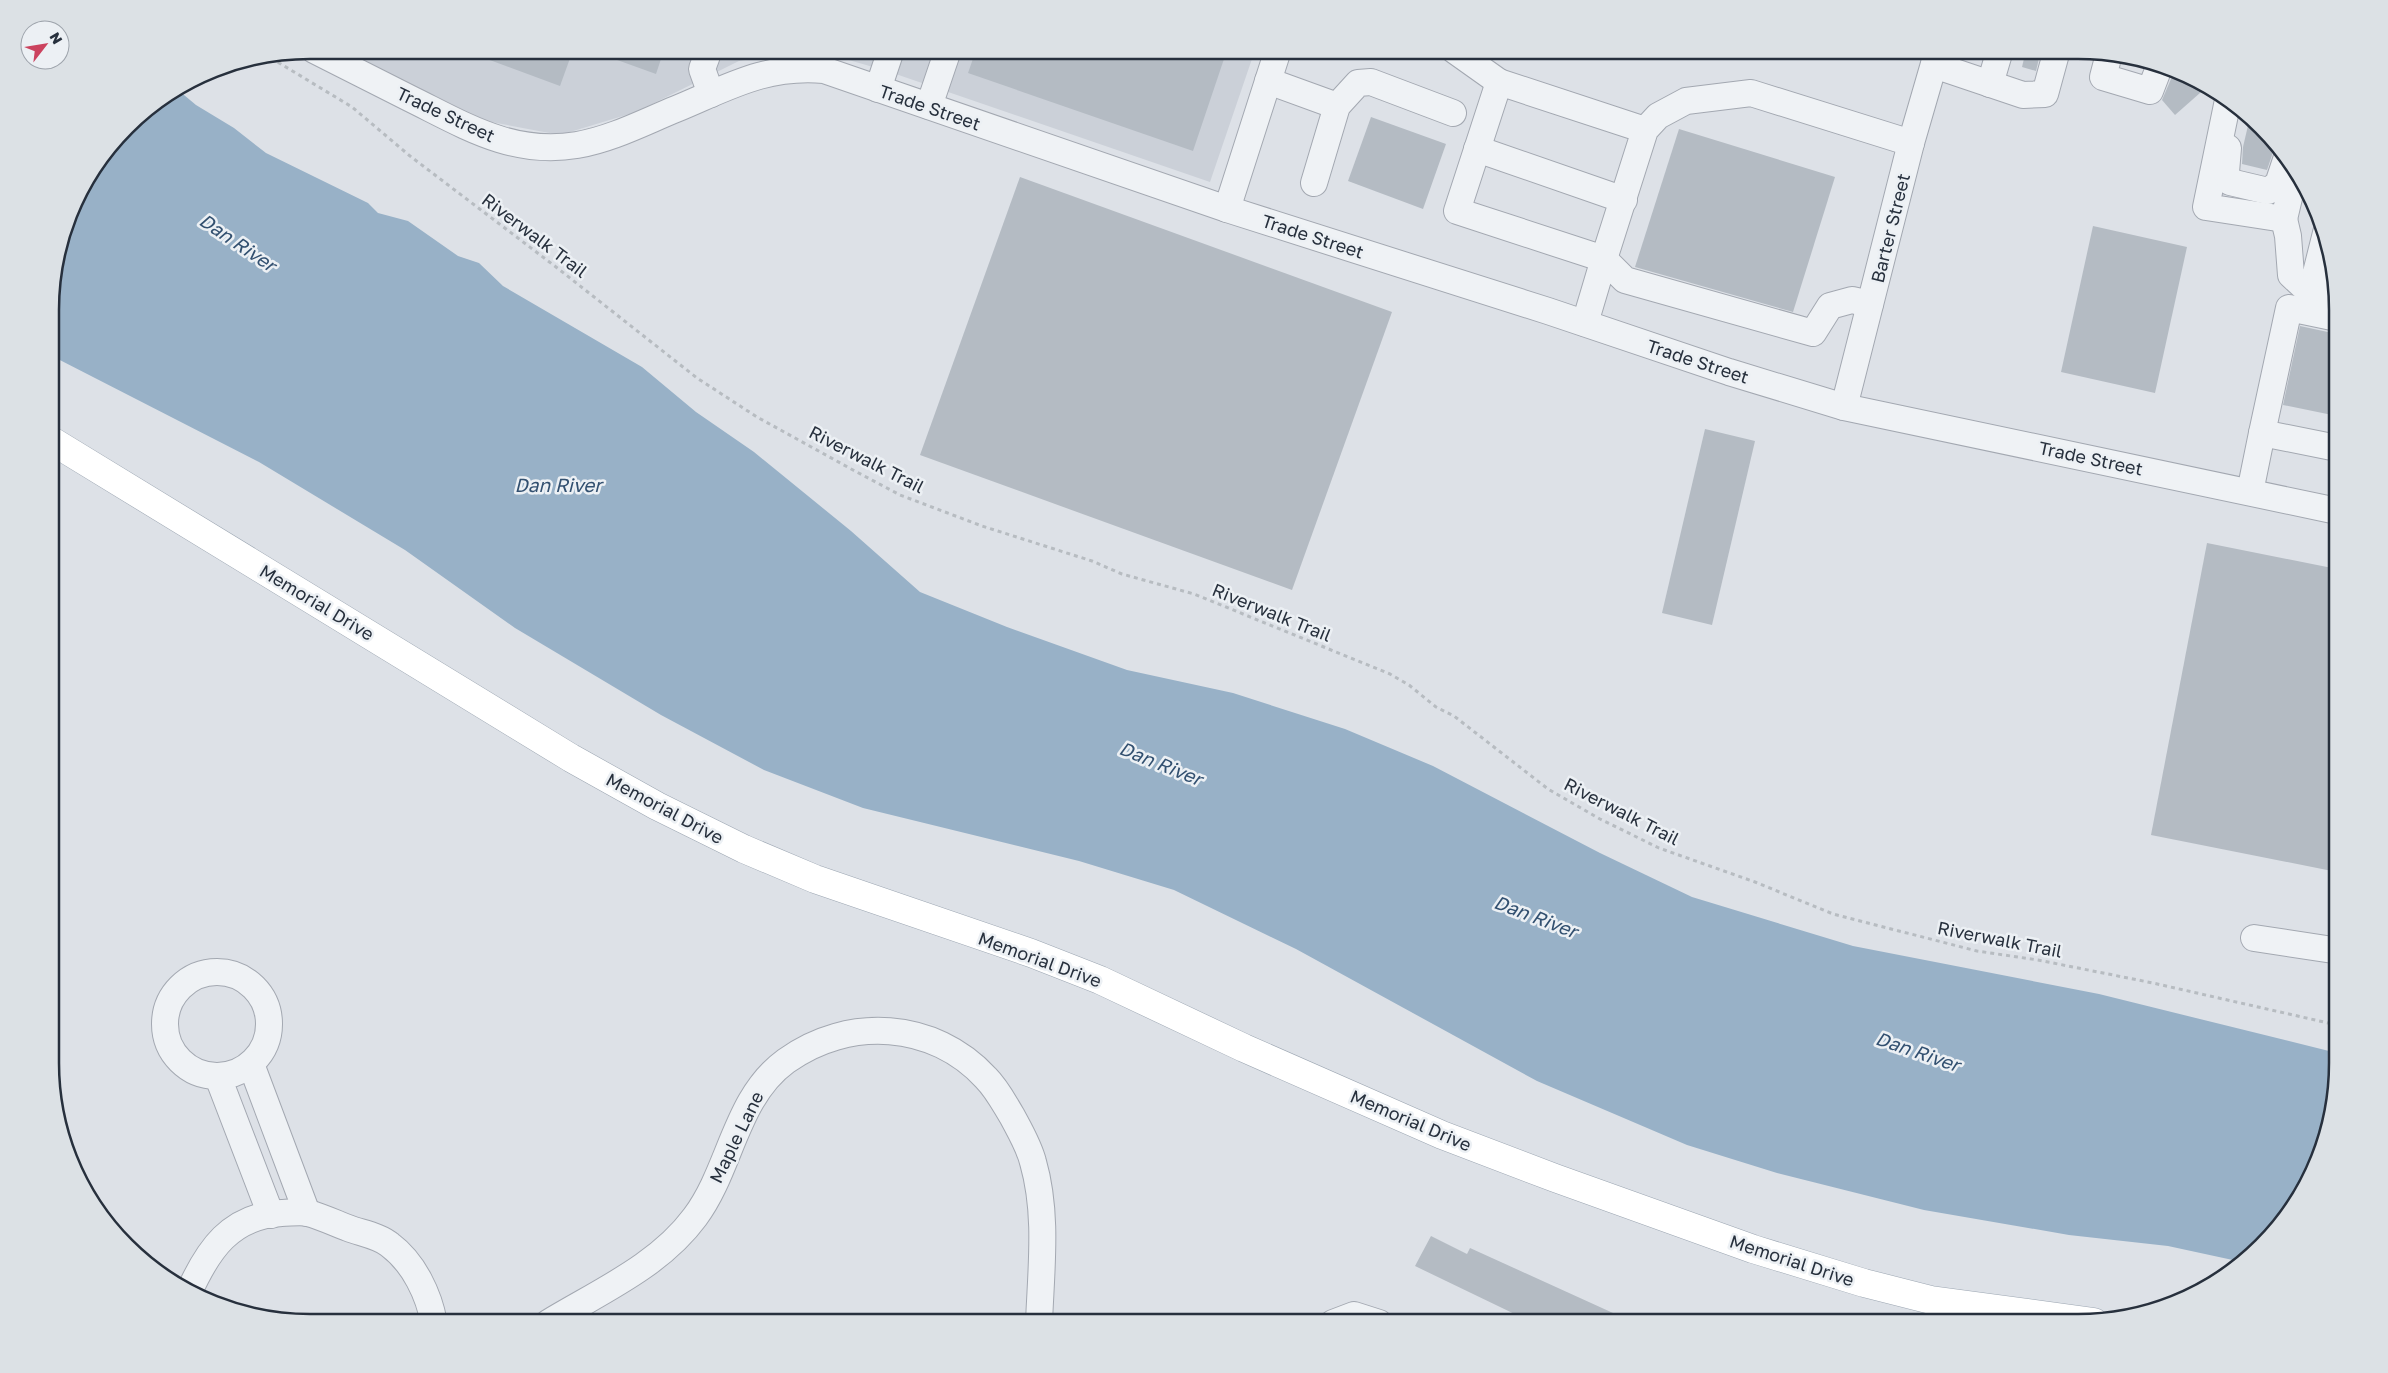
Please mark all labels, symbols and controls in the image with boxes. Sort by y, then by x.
north arrow [20,20,70,70]
text: N [47,29,67,47]
street label: Trade Street [876,79,984,135]
street label: Trade Street [393,82,499,146]
street label: Barter Street [1866,171,1914,285]
street label: Riverwalk Trail [478,188,592,282]
water label: Dan River [195,208,283,277]
street label: Trade Street [1259,209,1367,263]
street label: Trade Street [1644,334,1752,388]
street label: Riverwalk Trail [806,420,929,498]
street label: Trade Street [2037,436,2145,480]
water label: Dan River [514,473,604,496]
street label: Memorial Drive [256,559,378,645]
street label: Riverwalk Trail [1209,578,1335,646]
water label: Dan River [1116,736,1208,791]
street label: Memorial Drive [603,768,727,848]
street label: Riverwalk Trail [1561,772,1684,850]
water label: Dan River [1491,890,1583,943]
street label: Riverwalk Trail [1936,916,2064,962]
street label: Memorial Drive [975,927,1105,991]
water label: Dan River [1873,1026,1965,1077]
street label: Memorial Drive [1347,1085,1475,1155]
street label: Maple Lane [704,1088,768,1186]
street label: Memorial Drive [1727,1230,1857,1290]

